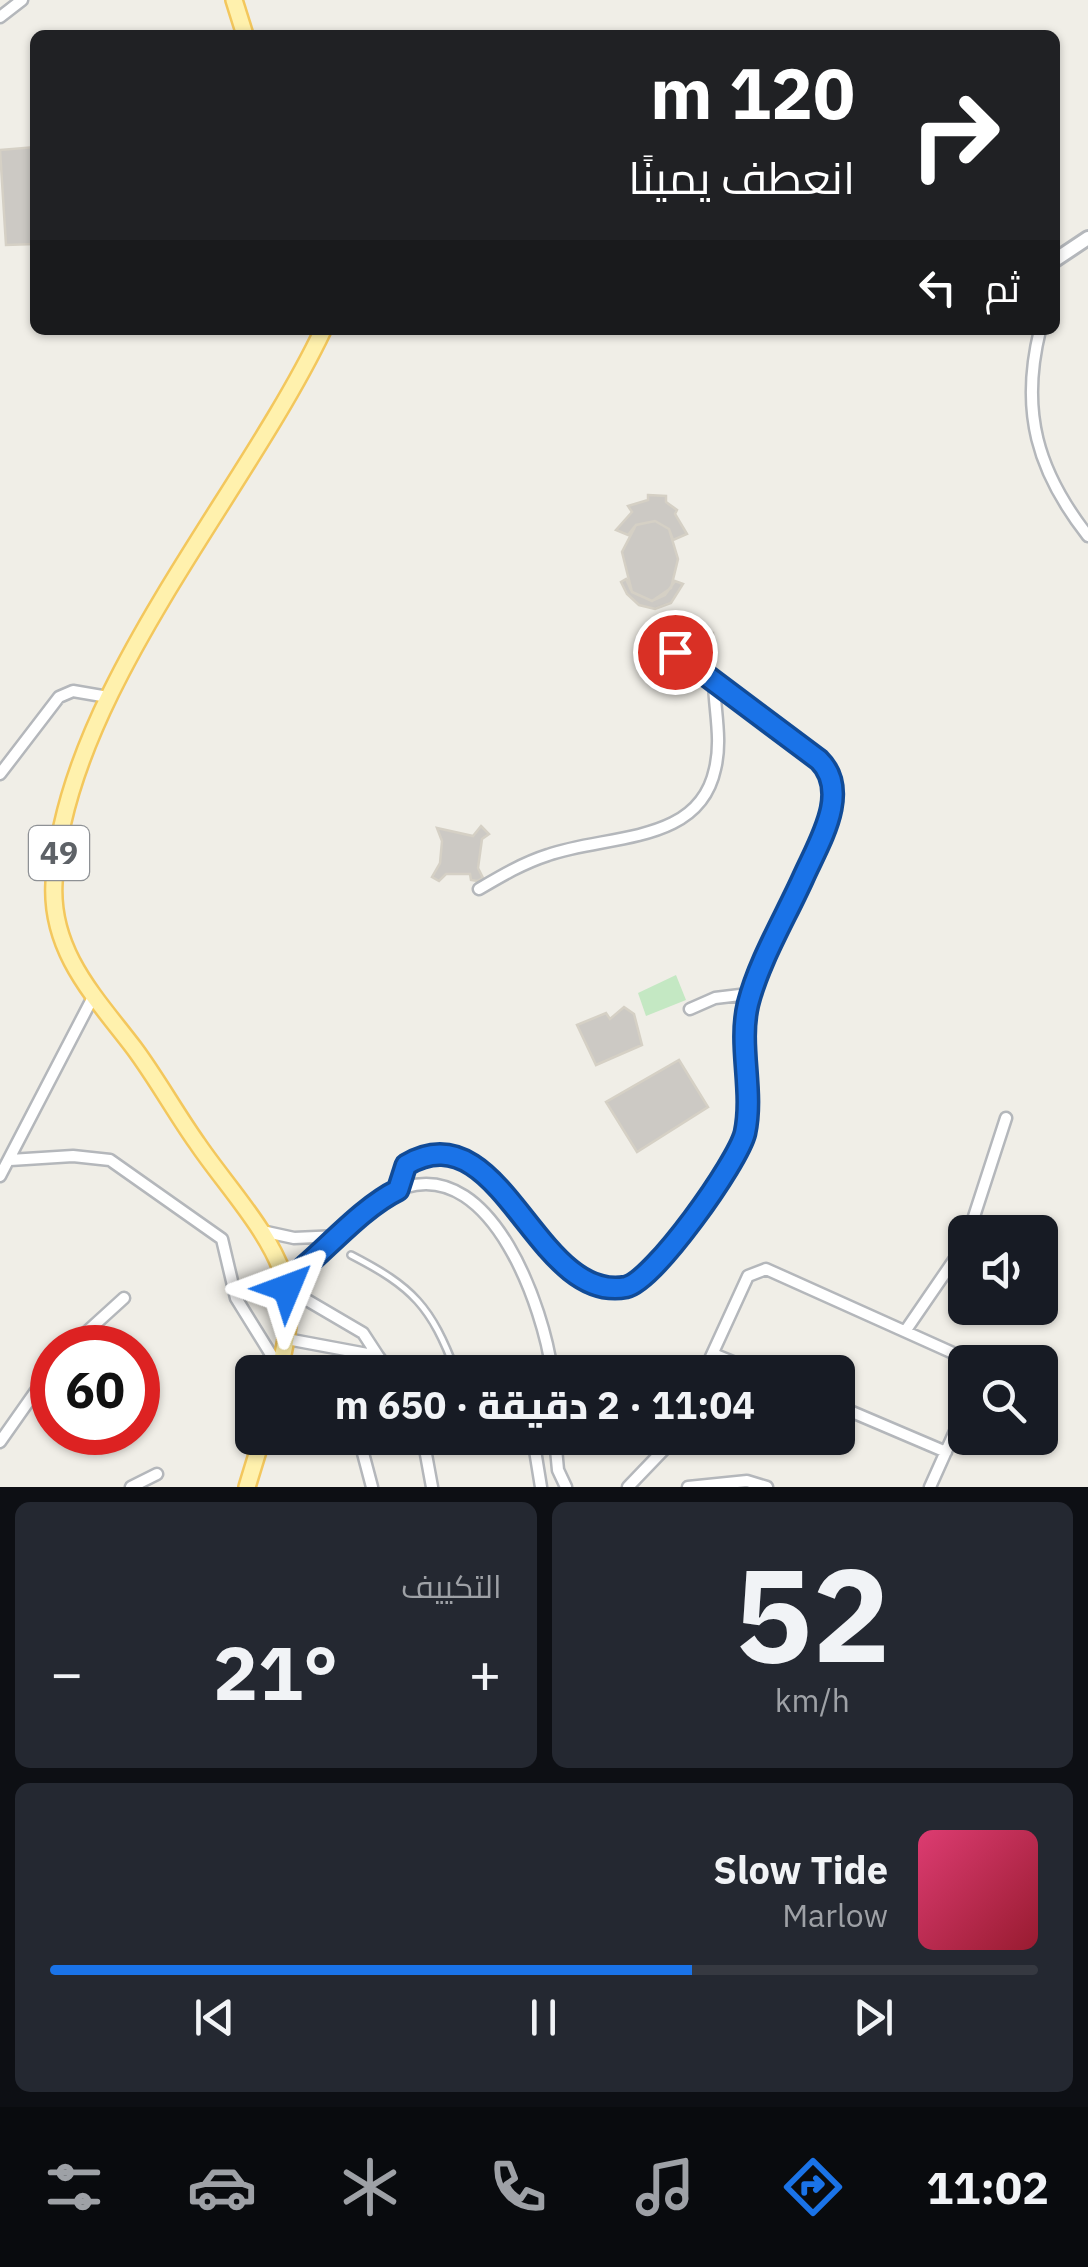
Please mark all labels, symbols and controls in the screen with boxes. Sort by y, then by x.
text: 120 m [650,47,855,138]
icon: right [890,70,1020,200]
text: انعطف يمينًا [628,148,855,206]
icon: left [910,260,965,315]
text: ثم [985,263,1020,312]
pin [633,610,718,695]
icon: arrive [648,625,703,680]
road number: 49 [29,826,89,880]
map controls [948,1215,1058,1455]
button: sound [948,1215,1058,1325]
position arrow [235,1236,339,1340]
speed limit sign: 60 [30,1325,160,1455]
button: search [948,1345,1058,1455]
text: 11:04 · 2 دقيقة · 650 m [335,1380,755,1429]
text: 52 [734,1529,890,1698]
text: التكييف [401,1565,502,1607]
text: 21° [213,1623,338,1721]
text: − [50,1637,83,1708]
text: + [468,1637,501,1708]
text: km/h [775,1679,850,1721]
text: Slow Tide [713,1845,888,1894]
text: Marlow [782,1894,888,1936]
icon: previous [187,1990,242,2045]
icon: pause [516,1990,571,2045]
icon: next [846,1990,901,2045]
icon: filters [39,2152,109,2222]
icon: car [187,2152,257,2222]
icon: climate [335,2152,405,2222]
icon: phone [483,2152,553,2222]
icon: music [630,2152,700,2222]
icon: directions [778,2152,848,2222]
text: 11:02 [926,2158,1049,2216]

